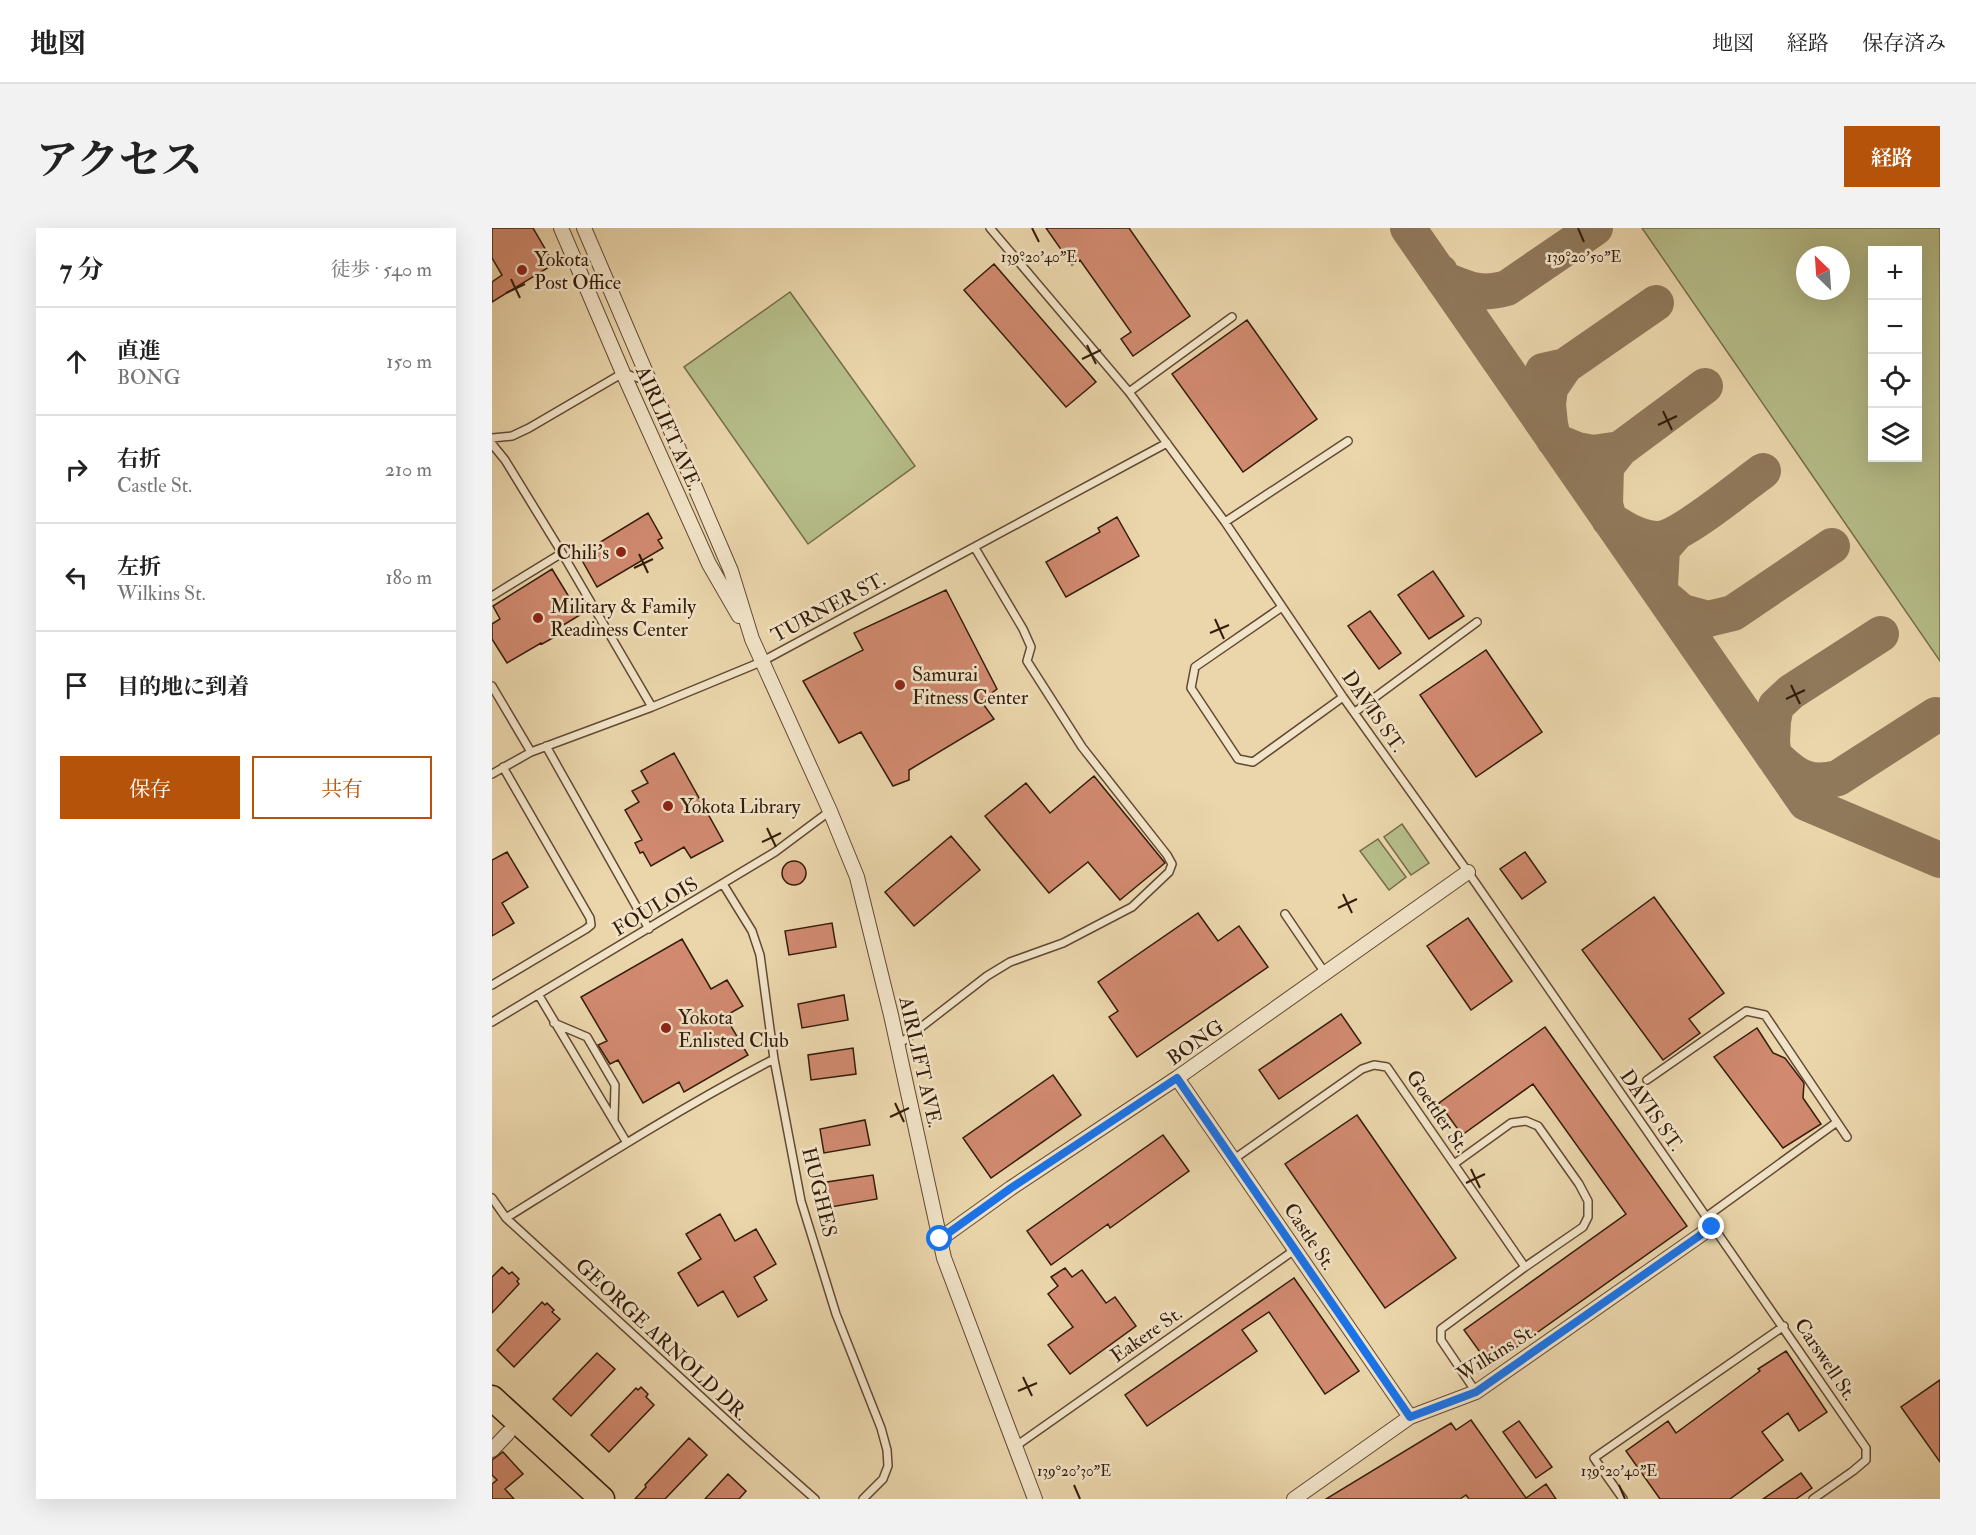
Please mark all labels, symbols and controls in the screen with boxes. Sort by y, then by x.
text: 地図 [30,27,86,62]
text: 地図 [1712,30,1754,57]
text: 経路 [1787,30,1829,57]
text: 保存済み [1862,30,1946,57]
button: 経路 [1844,126,1940,187]
text: アクセス [36,135,203,187]
north arrow [1796,246,1850,300]
map controls [1868,246,1922,462]
button: + [1868,246,1922,300]
place label: Yokota Post Office [534,247,621,295]
text: 139°20'40"E [1001,248,1077,267]
text: 139°20'50"E [1547,248,1622,267]
text: 7 分 [60,254,103,286]
text: 徒歩 · 540 m [331,257,432,282]
marker: Yokota Post Office [515,263,529,277]
button: − [1868,300,1922,354]
text: 直進 [117,337,161,365]
icon: ahead [60,345,93,378]
text: 150 m [386,349,432,374]
button: locate [1868,354,1922,408]
street label: AIRLIFT AVE. [630,361,707,494]
text: BONG [117,365,181,390]
button: layers [1868,408,1922,462]
text: 右折 [117,445,161,473]
icon: right [60,453,93,486]
text: 210 m [385,457,432,482]
text: Castle St. [117,473,192,498]
place label: Chili's [556,540,609,565]
marker: Chili's [614,545,628,559]
text: 左折 [117,553,161,581]
icon: left [60,561,93,594]
text: 180 m [385,565,432,590]
street label: TURNER ST. [767,567,890,648]
text: Wilkins St. [117,581,206,606]
place label: Military & Family Readiness Center [550,594,697,642]
marker: Military & Family Readiness Center [531,611,545,625]
place label: Samurai Fitness Center [912,662,1029,710]
street label: DAVIS ST. [1336,666,1411,757]
icon: arrive [60,669,93,702]
text: 目的地に到着 [117,673,249,701]
marker: Samurai Fitness Center [893,678,907,692]
button: 保存 [60,756,240,819]
button: 共有 [252,756,432,819]
place label: Yokota Library [680,794,802,819]
marker: Yokota Library [661,799,675,813]
street label: FOULOIS [608,871,703,942]
street label: AIRLIFT AVE. [893,993,948,1130]
place label: Yokota Enlisted Club [678,1005,789,1053]
street label: BONG [1162,1014,1229,1071]
marker: Yokota Enlisted Club [659,1021,673,1035]
street label: Goettler St. [1401,1065,1474,1157]
street label: DAVIS ST. [1614,1065,1689,1156]
street label: HUGHES [796,1145,843,1240]
street label: Castle St. [1278,1198,1341,1274]
route end [1698,1213,1724,1239]
route start [926,1225,952,1251]
street label: GEORGE ARNOLD DR. [570,1253,753,1426]
street label: Eakere St. [1106,1301,1187,1368]
street label: Carswell St. [1789,1313,1862,1405]
street label: Wilkins St. [1451,1318,1540,1387]
text: 139°20'30"E [1037,1462,1111,1481]
text: 139°20'40"E [1581,1462,1657,1481]

